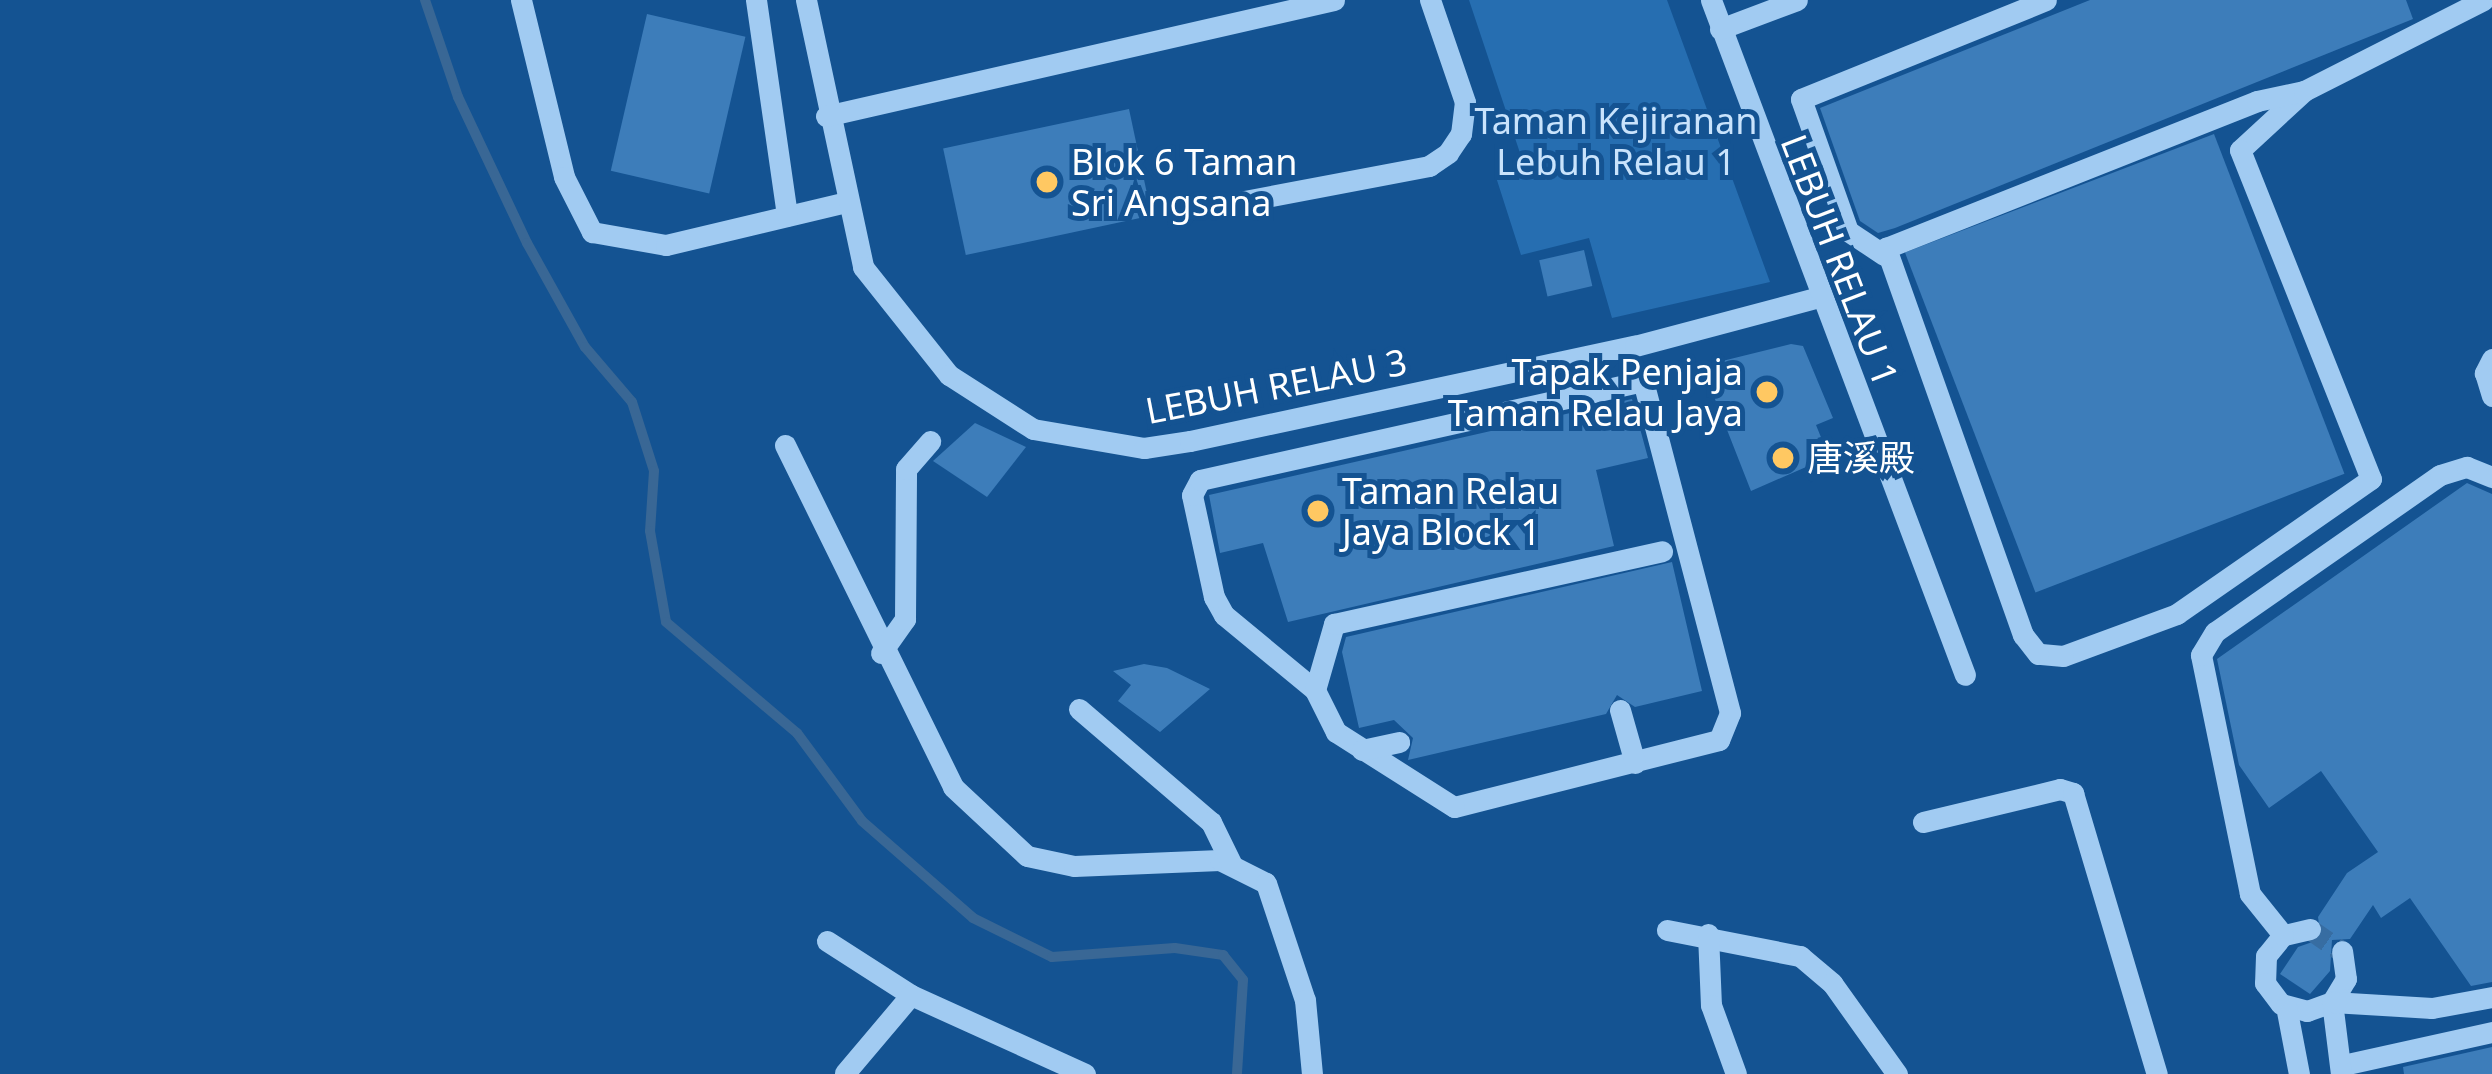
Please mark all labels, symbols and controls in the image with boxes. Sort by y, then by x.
park label: Taman Kejiranan Lebuh Relau 1 [1475,98,1757,183]
street label: LEBUH RELAU 1 [1772,128,1908,392]
place label: Blok 6 Taman Sri Angsana [1071,139,1297,224]
marker: Blok 6 Taman Sri Angsana [1034,169,1060,195]
street label: LEBUH RELAU 3 [1142,339,1410,433]
place label: Tapak Penjaja Taman Relau Jaya [1448,349,1743,434]
marker: Tapak Penjaja Taman Relau Jaya [1754,379,1780,405]
place label: 唐溪殿 [1807,436,1915,480]
marker: 唐溪殿 [1770,445,1796,471]
place label: Taman Relau Jaya Block 1 [1342,468,1559,553]
marker: Taman Relau Jaya Block 1 [1305,498,1331,524]

